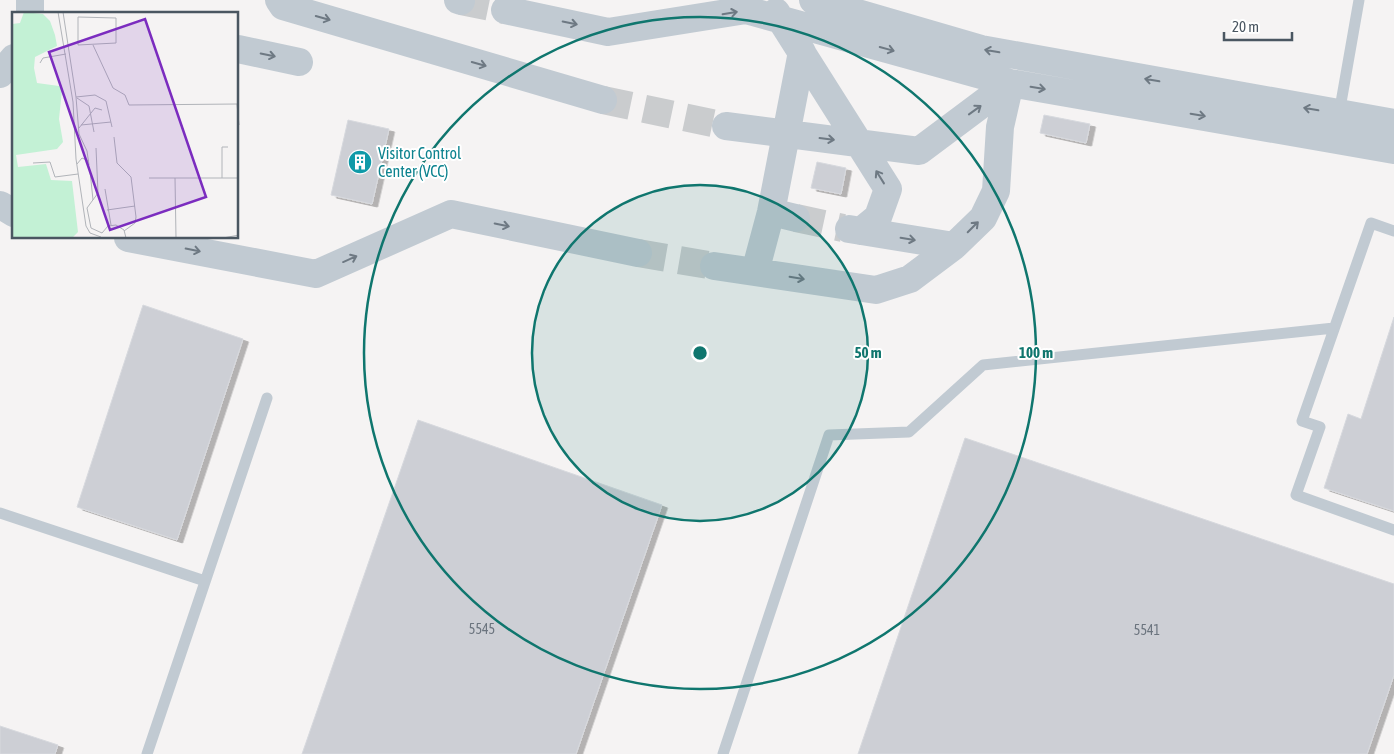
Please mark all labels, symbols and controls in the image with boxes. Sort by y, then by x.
one-way arrow [721,7,737,17]
scale bar [1224,10,1292,42]
inset map [12,12,239,239]
one-way arrow [315,13,331,23]
text: 20 m [1232,18,1259,35]
one-way arrow [561,19,577,29]
one-way arrow [878,45,894,55]
one-way arrow [984,45,1000,55]
one-way arrow [260,51,276,60]
one-way arrow [471,59,487,69]
one-way arrow [1144,75,1160,84]
one-way arrow [1029,83,1045,93]
one-way arrow [968,104,981,115]
one-way arrow [1304,104,1320,114]
one-way arrow [1189,111,1205,121]
one-way arrow [818,134,834,144]
place label: Visitor Control Center (VCC) [378,144,462,181]
building icon: Visitor Control Center (VCC) [347,149,373,175]
one-way arrow [875,170,885,184]
one-way arrow [494,221,510,230]
one-way arrow [967,221,979,233]
one-way arrow [900,234,916,244]
one-way arrow [185,246,201,255]
one-way arrow [342,253,357,263]
one-way arrow [788,274,804,284]
centre of rings [691,344,709,362]
text: 50 m [855,344,882,361]
text: 100 m [1019,344,1053,361]
house number: 5545 [469,621,495,637]
house number: 5541 [1134,622,1160,638]

